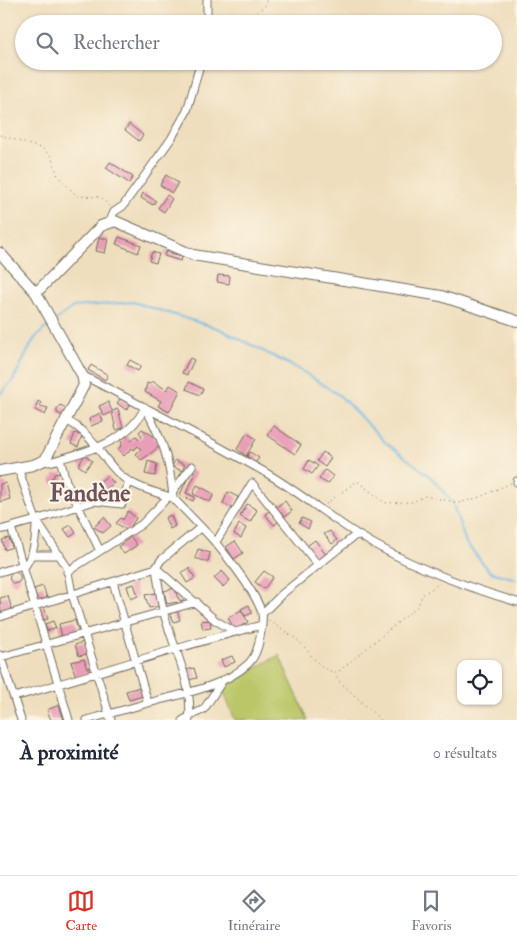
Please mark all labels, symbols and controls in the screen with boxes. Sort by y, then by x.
search box [15,15,502,70]
icon: search [33,29,61,57]
text: Rechercher [73,31,160,55]
district label: Fandène [50,478,130,509]
map controls [457,660,502,705]
button: locate [457,660,502,705]
text: À proximité [20,739,118,766]
text: 0 résultats [433,743,497,763]
tab: Carte [65,887,97,934]
tab: Itinéraire [228,887,280,934]
tab: Favoris [411,887,452,934]

